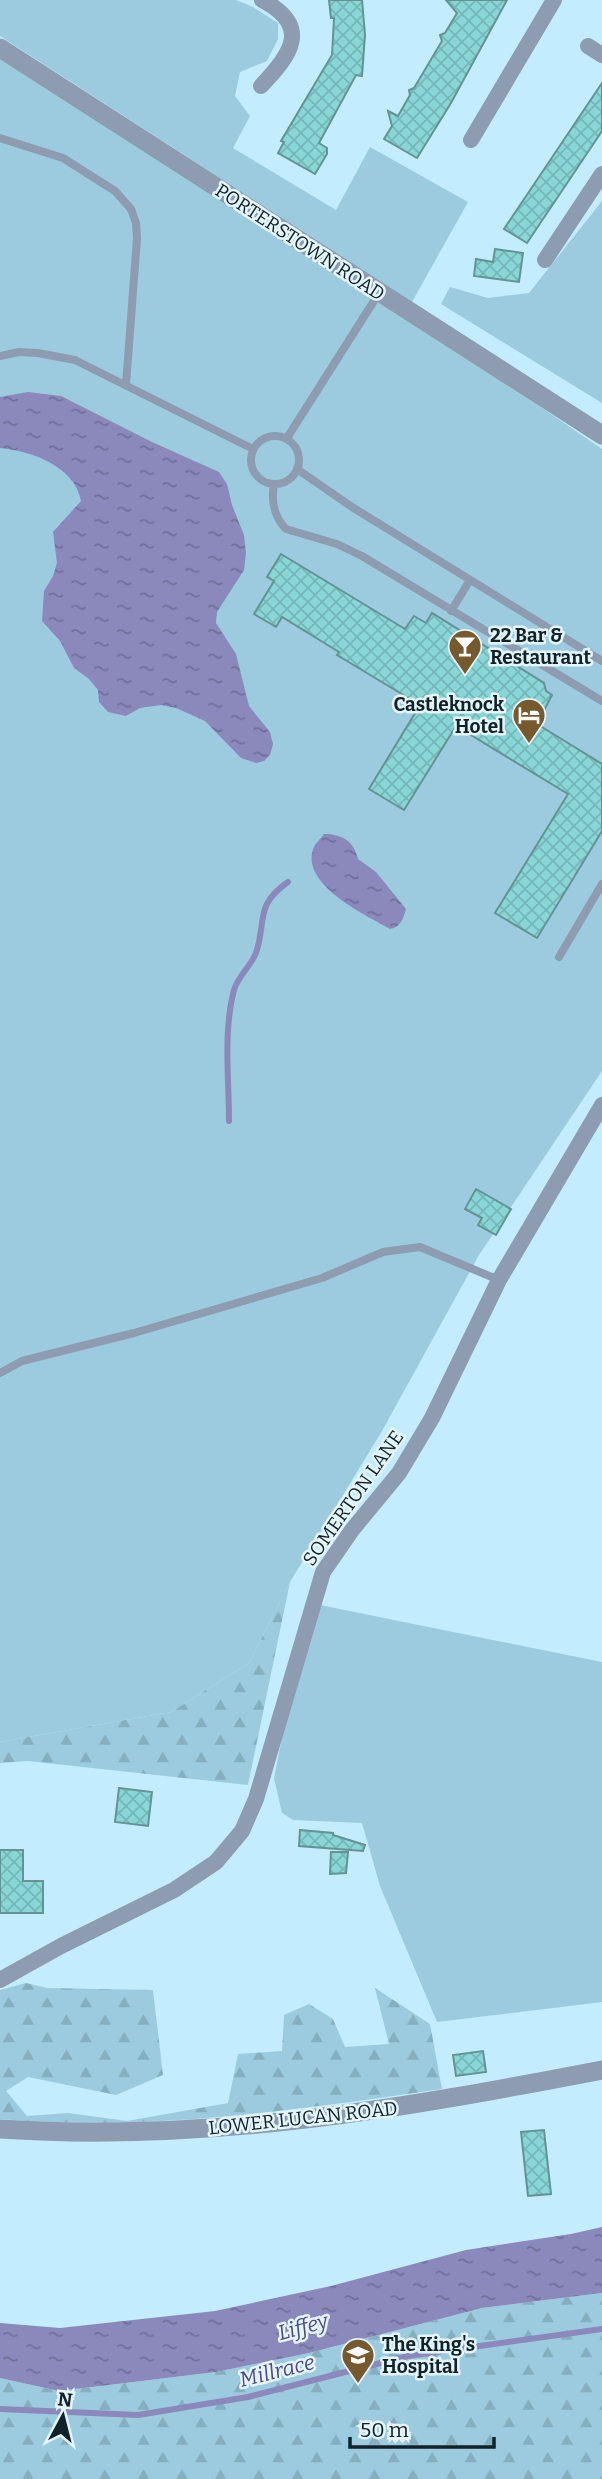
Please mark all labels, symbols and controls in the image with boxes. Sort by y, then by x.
street label: PORTERSTOWN ROAD [211,179,389,305]
place label: 22 Bar & Restaurant [490,624,591,669]
bar icon: 22 Bar & Restaurant [446,627,484,676]
place label: Castleknock Hotel [393,693,505,738]
hotel icon: Castleknock Hotel [510,696,548,745]
street label: SOMERTON LANE [298,1426,408,1570]
street label: LOWER LUCAN ROAD [207,2097,399,2139]
water label: Liffey [275,2308,332,2346]
place label: The King's Hospital [382,2333,475,2378]
school or university icon: The King's Hospital [339,2336,377,2385]
water label: Millrace [237,2349,318,2393]
north arrow [28,2381,98,2451]
text: N [56,2387,74,2412]
scale bar [350,2406,494,2450]
text: 50 m [360,2417,409,2443]

